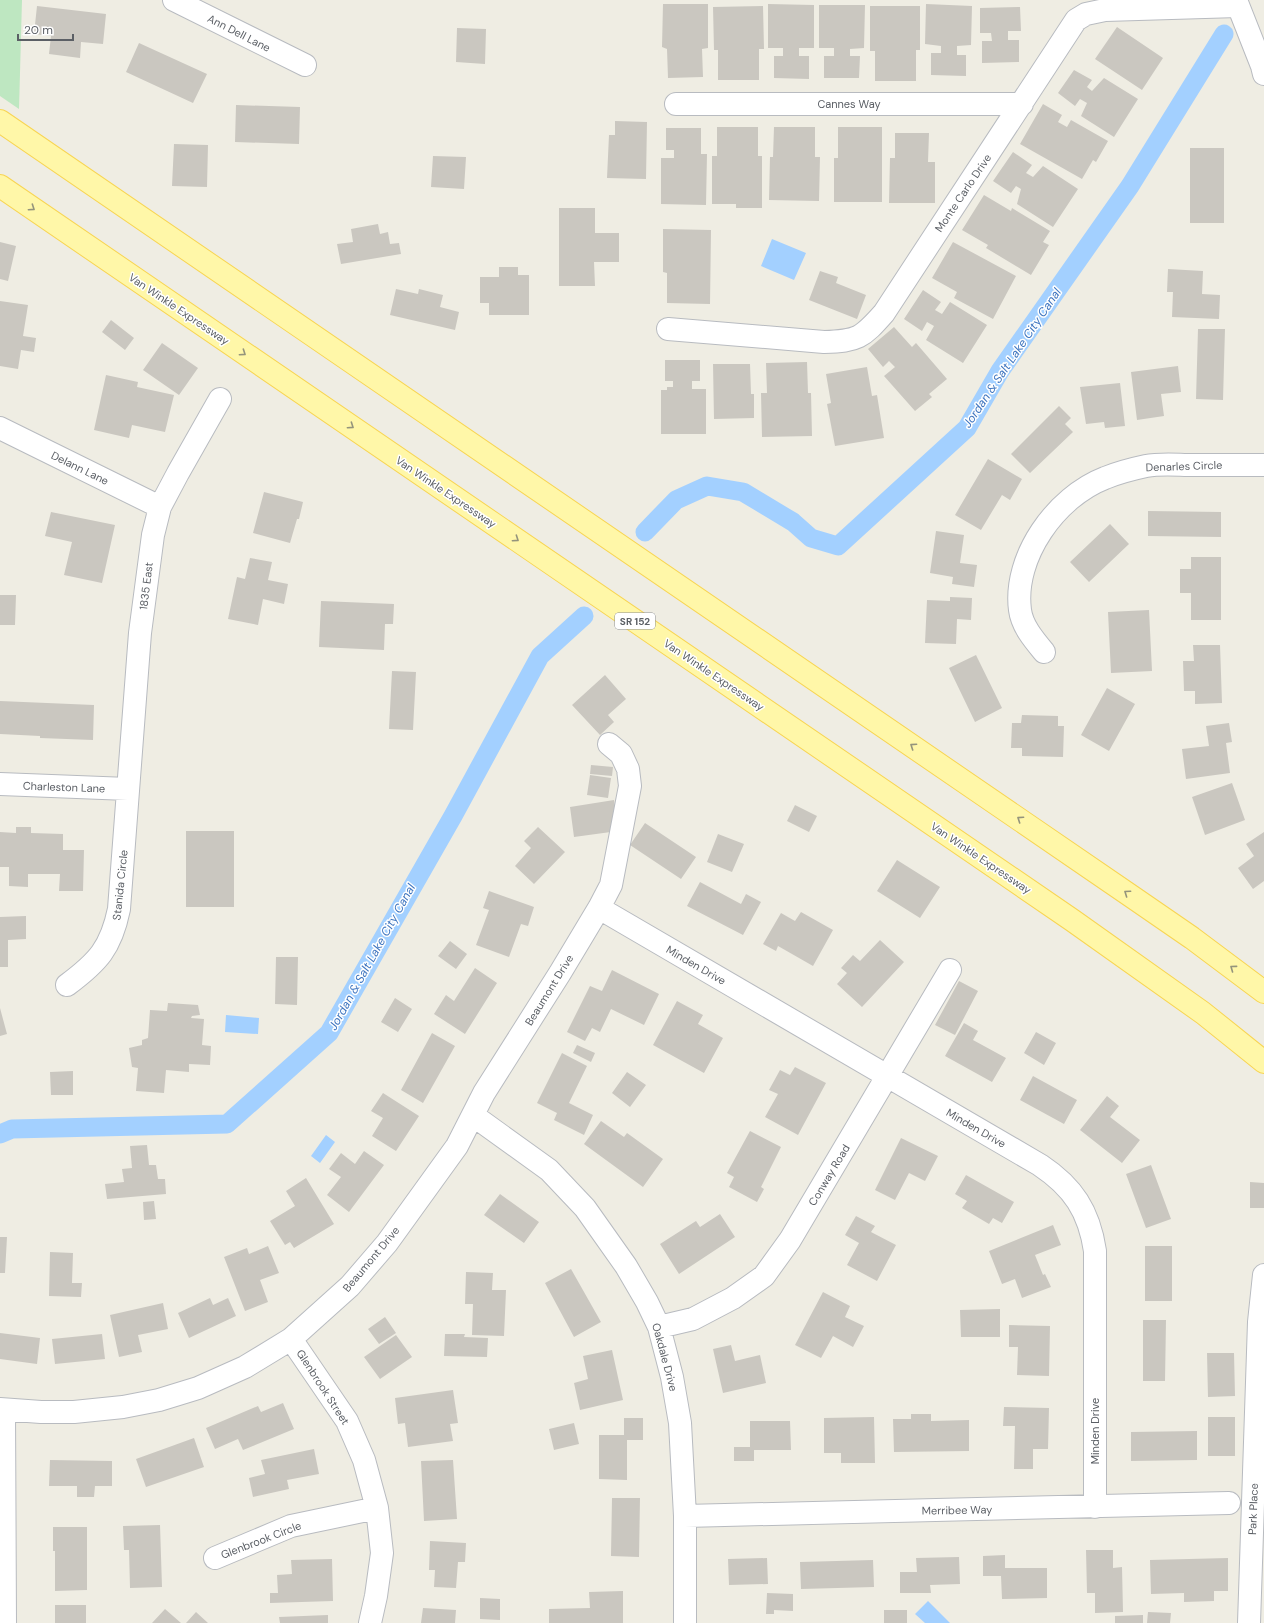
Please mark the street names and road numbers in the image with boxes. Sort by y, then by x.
street label: Ann Dell Lane [205,11,273,55]
street label: Cannes Way [817,97,881,111]
street label: Monte Carlo Drive [932,151,994,235]
street label: Van Winkle Expressway [126,270,232,348]
street label: Delann Lane [49,448,111,488]
street label: Van Winkle Expressway [393,453,499,531]
street label: Denarles Circle [1145,458,1223,474]
street label: 1835 East [136,561,156,611]
road number: SR 152 [615,613,655,629]
street label: Van Winkle Expressway [661,636,767,714]
street label: Charleston Lane [23,779,105,795]
street label: Van Winkle Expressway [928,819,1034,897]
street label: Stanida Circle [109,849,131,921]
street label: Minden Drive [664,942,728,988]
street label: Beaumont Drive [522,952,576,1028]
street label: Minden Drive [944,1105,1008,1151]
street label: Conway Road [805,1142,853,1208]
street label: Beaumont Drive [340,1223,402,1295]
street label: Oakdale Drive [649,1321,681,1393]
street label: Glenbrook Street [293,1347,353,1427]
street label: Minden Drive [1088,1398,1102,1464]
street label: Park Place [1245,1483,1261,1535]
street label: Merribee Way [922,1502,992,1518]
street label: Glenbrook Circle [219,1518,303,1562]

